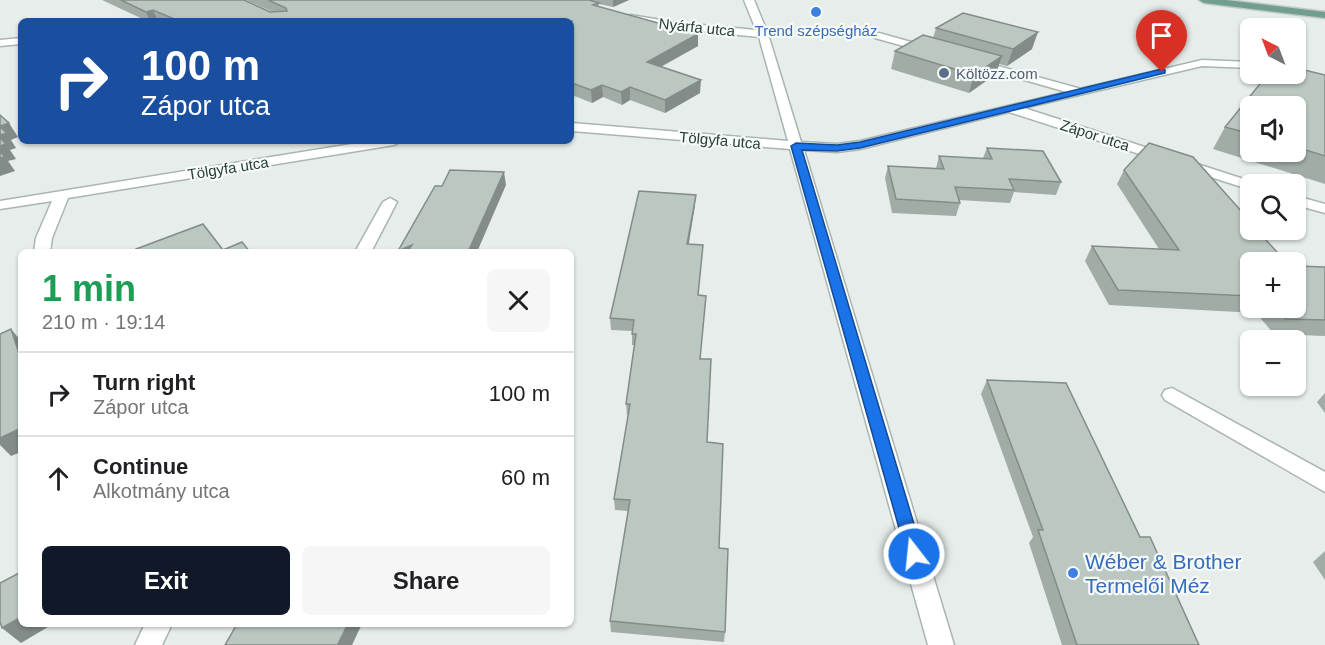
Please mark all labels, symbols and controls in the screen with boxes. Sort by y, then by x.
marker: Trend szépségház [809,5,823,19]
pin [1136,10,1187,72]
street label: Nyárfa utca [658,15,737,40]
north arrow [1240,18,1306,84]
map controls [1240,18,1306,396]
icon: arrive [1145,19,1178,52]
place label: Trend szépségház [755,22,877,39]
icon: right [42,42,120,120]
text: 100 m [141,42,260,89]
place label: Költözz.com [956,65,1038,82]
marker: Költözz.com [937,66,951,80]
text: Zápor utca [141,91,270,121]
button: sound [1240,96,1306,162]
street label: Zápor utca [1058,116,1132,154]
street label: Tölgyfa utca [679,128,762,152]
street label: Tölgyfa utca [186,153,270,183]
button: search [1240,174,1306,240]
button: + [1240,252,1306,318]
text: 1 min [42,268,136,309]
button: close [487,269,550,332]
text: 210 m · 19:14 [42,311,165,333]
button: − [1240,330,1306,396]
text: Turn right [93,370,195,395]
icon: right [42,378,75,411]
text: 100 m [489,381,550,406]
text: Zápor utca [93,396,189,418]
text: Continue [93,454,188,479]
icon: ahead [42,462,75,495]
text: 60 m [501,465,550,490]
text: Alkotmány utca [93,480,230,502]
position arrow [882,522,946,586]
button: Exit [42,546,290,615]
button: Share [302,546,550,615]
place label: Wéber & Brother Termelői Méz [1085,550,1241,597]
marker: Wéber & Brother Termelői Méz [1066,566,1080,580]

